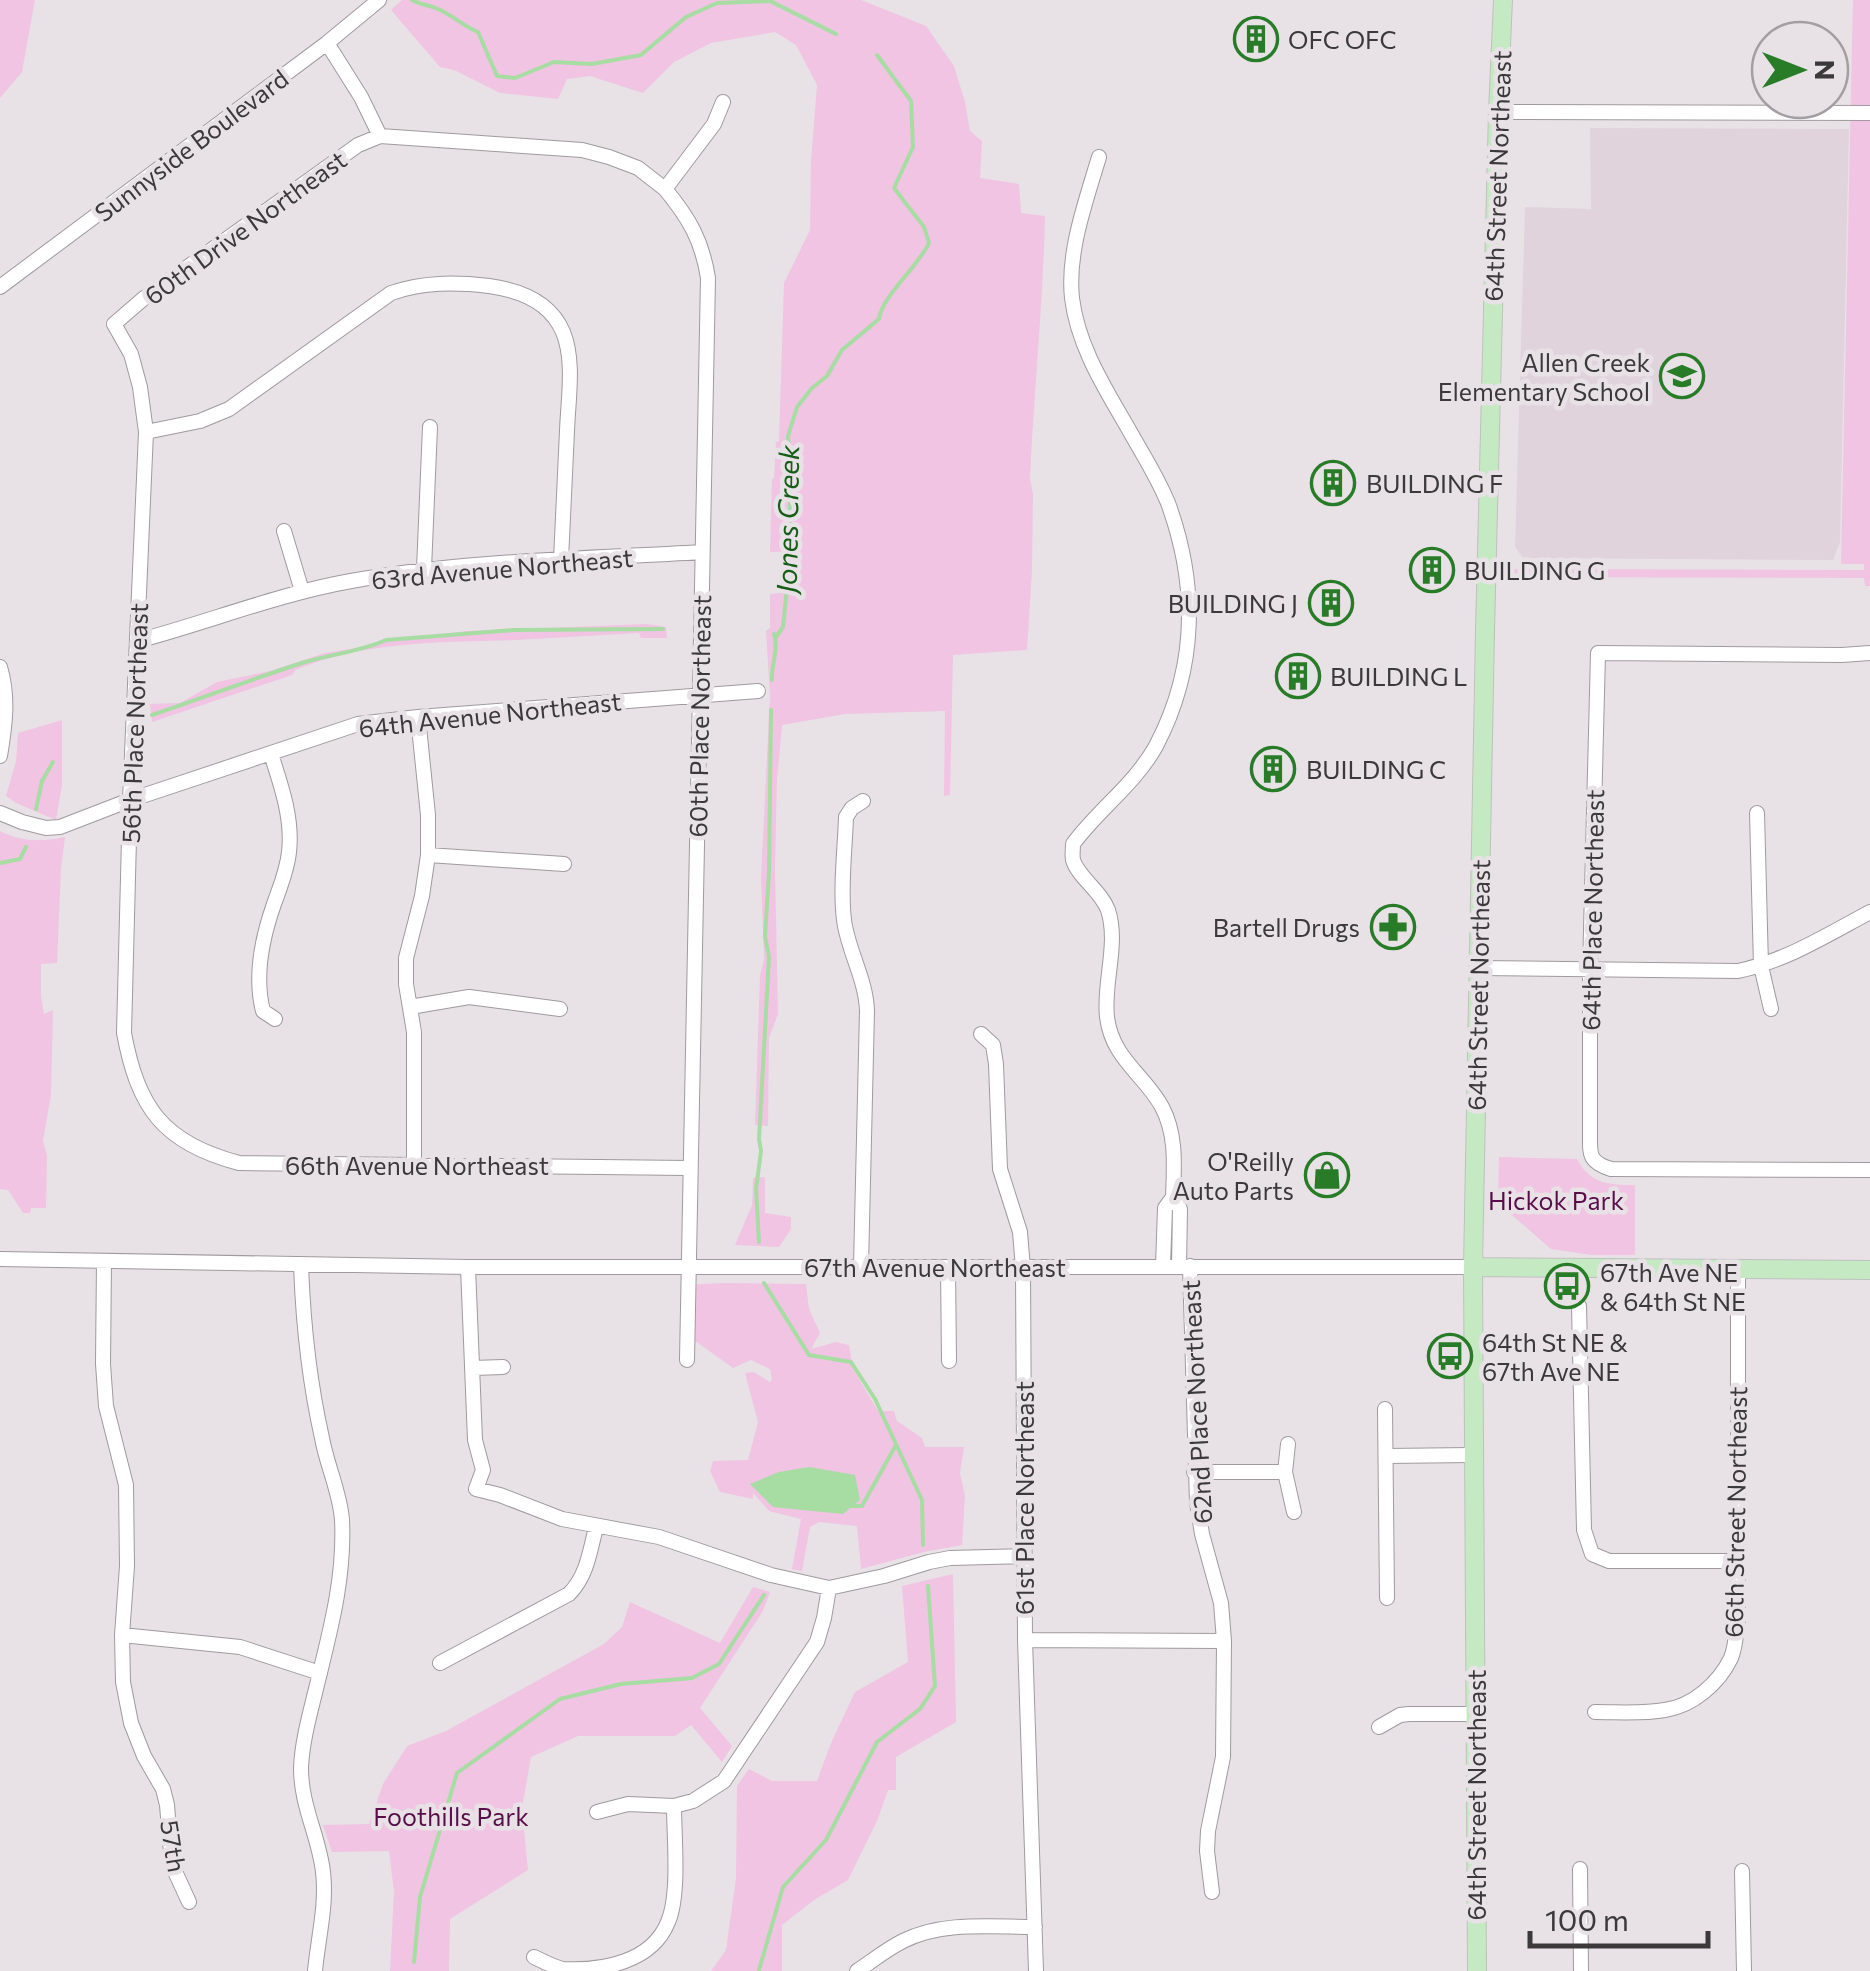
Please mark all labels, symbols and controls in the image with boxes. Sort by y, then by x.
building icon: OFC OFC [1233,16,1279,62]
north arrow [1750,20,1850,120]
place label: OFC OFC [1288,24,1397,54]
street label: 64th Street Northeast [1478,50,1516,302]
text: N [1809,60,1843,81]
street label: Sunnyside Boulevard [89,63,293,227]
street label: 60th Drive Northeast [138,144,352,310]
place label: Allen Creek Elementary School [1438,347,1650,406]
school or university icon: Allen Creek Elementary School [1659,353,1705,399]
water label: Jones Creek [769,444,805,596]
building icon: BUILDING F [1310,460,1356,506]
place label: BUILDING F [1366,468,1503,498]
street label: 63rd Avenue Northeast [370,542,634,594]
building icon: BUILDING G [1409,547,1455,593]
place label: BUILDING G [1464,555,1605,585]
building icon: BUILDING J [1308,580,1354,626]
place label: BUILDING J [1168,588,1298,618]
street label: 60th Place Northeast [682,595,716,837]
street label: 56th Place Northeast [115,602,153,844]
building icon: BUILDING L [1275,653,1321,699]
place label: BUILDING L [1330,661,1467,691]
street label: 64th Avenue Northeast [357,685,623,743]
building icon: BUILDING C [1250,746,1296,792]
place label: BUILDING C [1306,754,1446,784]
street label: 64th Place Northeast [1575,789,1609,1031]
street label: 64th Street Northeast [1461,859,1495,1111]
pharmacy icon: Bartell Drugs [1370,904,1416,950]
place label: Bartell Drugs [1213,912,1360,942]
place label: O'Reilly Auto Parts [1173,1146,1294,1205]
street label: 66th Avenue Northeast [285,1150,549,1180]
shop icon: O'Reilly Auto Parts [1304,1152,1350,1198]
park label: Hickok Park [1488,1185,1624,1215]
street label: 67th Avenue Northeast [804,1252,1066,1282]
place label: 67th Ave NE & 64th St NE [1600,1257,1746,1316]
bus stop icon: 67th Ave NE & 64th St NE [1544,1263,1590,1309]
street label: 62nd Place Northeast [1175,1279,1217,1525]
place label: 64th St NE & 67th Ave NE [1482,1327,1628,1386]
bus stop icon: 64th St NE & 67th Ave NE [1427,1333,1473,1379]
street label: 61st Place Northeast [1009,1381,1039,1615]
street label: 66th Street Northeast [1718,1386,1752,1638]
street label: 64th Street Northeast [1461,1669,1491,1921]
park label: Foothills Park [373,1801,529,1831]
street label: 57th [155,1818,193,1874]
scale bar [1530,1886,1708,1948]
text: 100 m [1545,1900,1629,1937]

